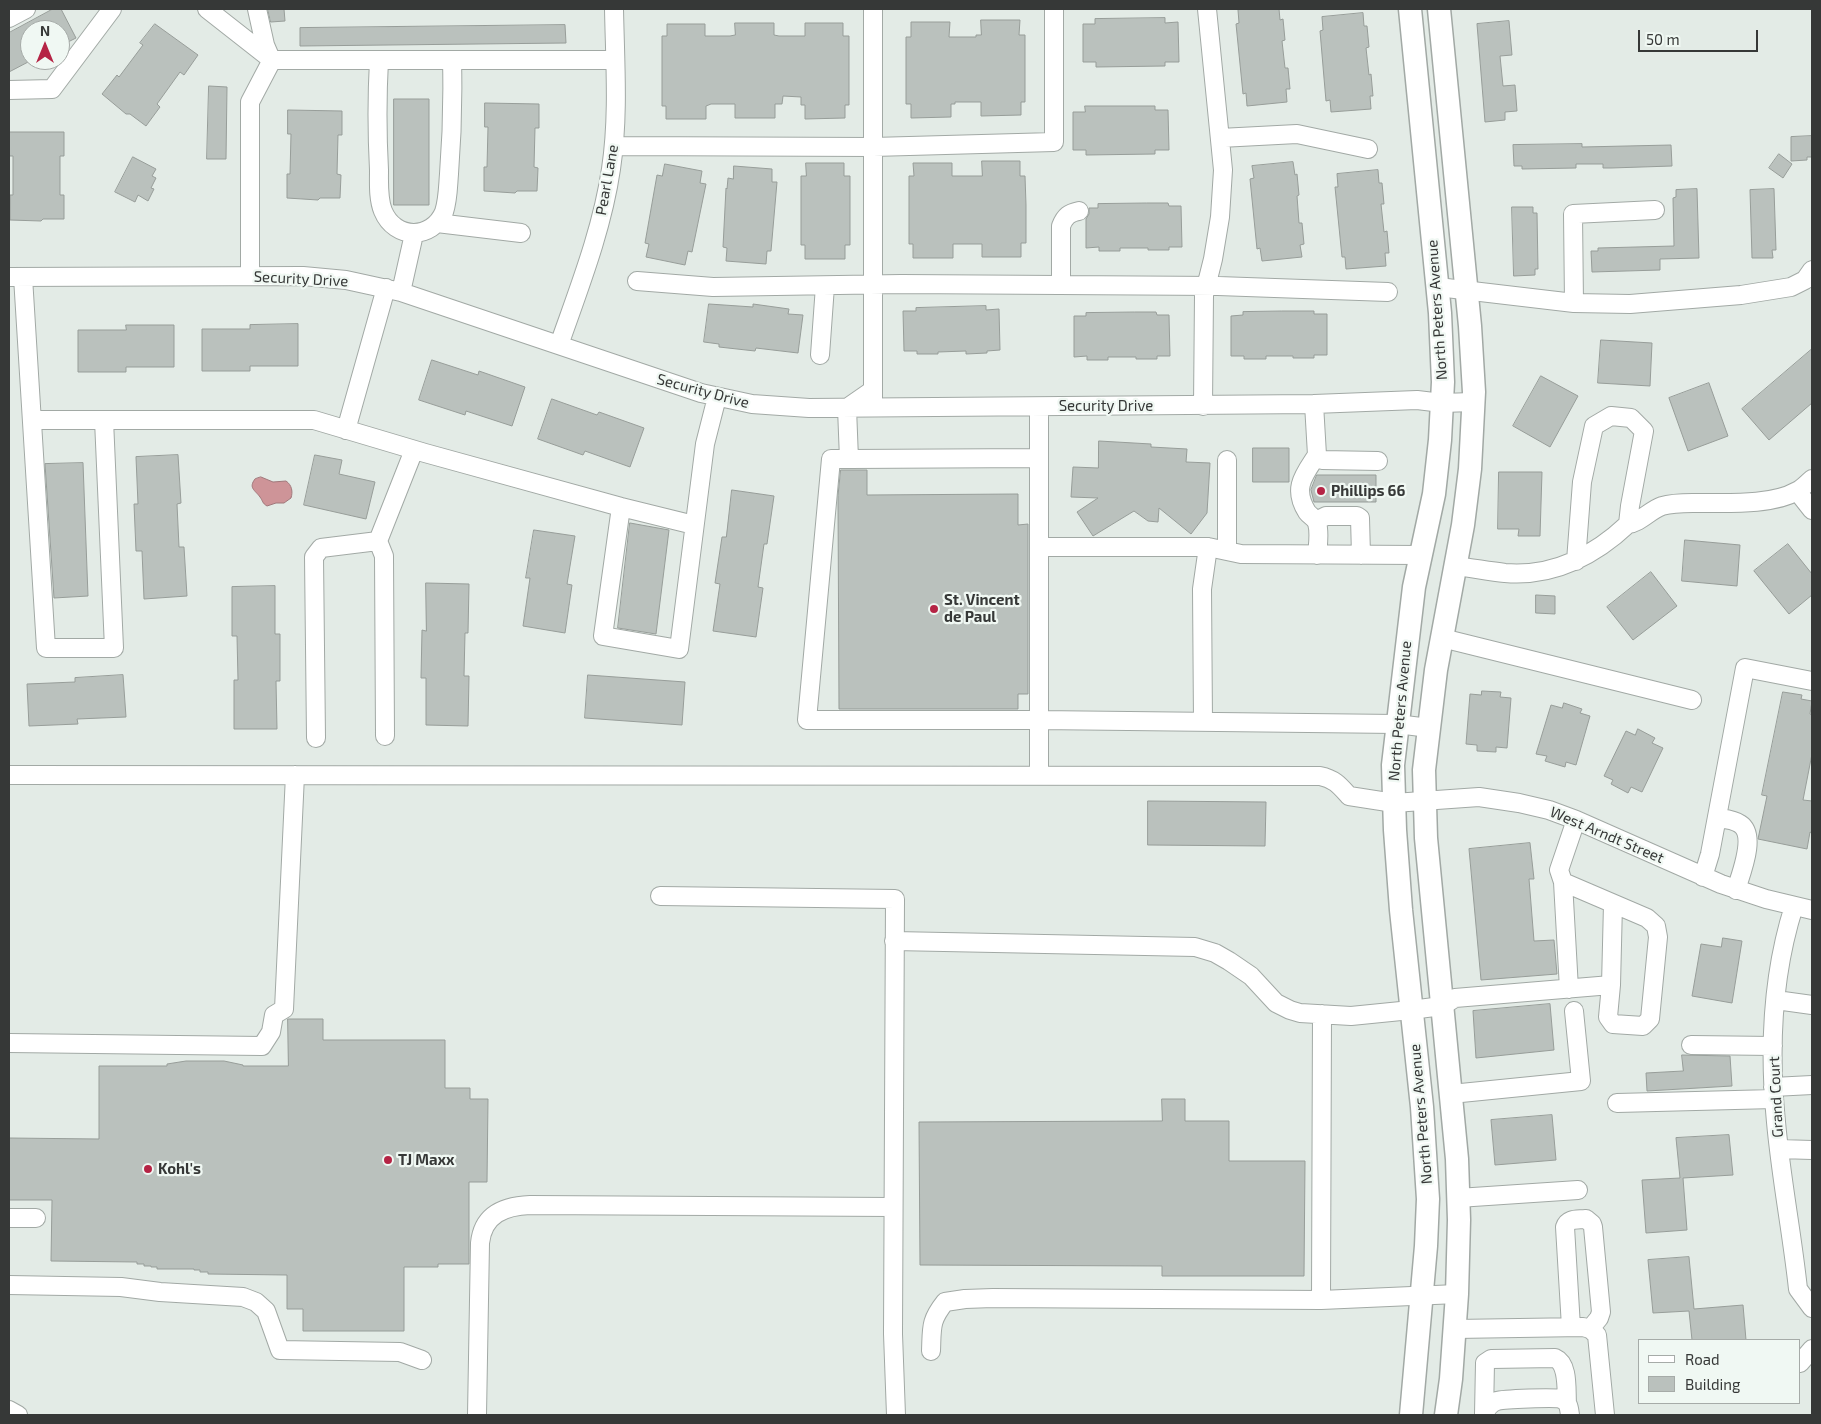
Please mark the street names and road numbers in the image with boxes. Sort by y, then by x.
street label: Pearl Lane [592,143,622,217]
street label: North Peters Avenue [1423,239,1451,381]
street label: Security Drive [253,268,349,290]
street label: Security Drive [655,370,751,412]
street label: Security Drive [1059,397,1153,415]
street label: North Peters Avenue [1385,640,1415,782]
street label: West Arndt Street [1547,803,1667,867]
street label: North Peters Avenue [1406,1043,1436,1185]
street label: Grand Court [1765,1056,1787,1138]

